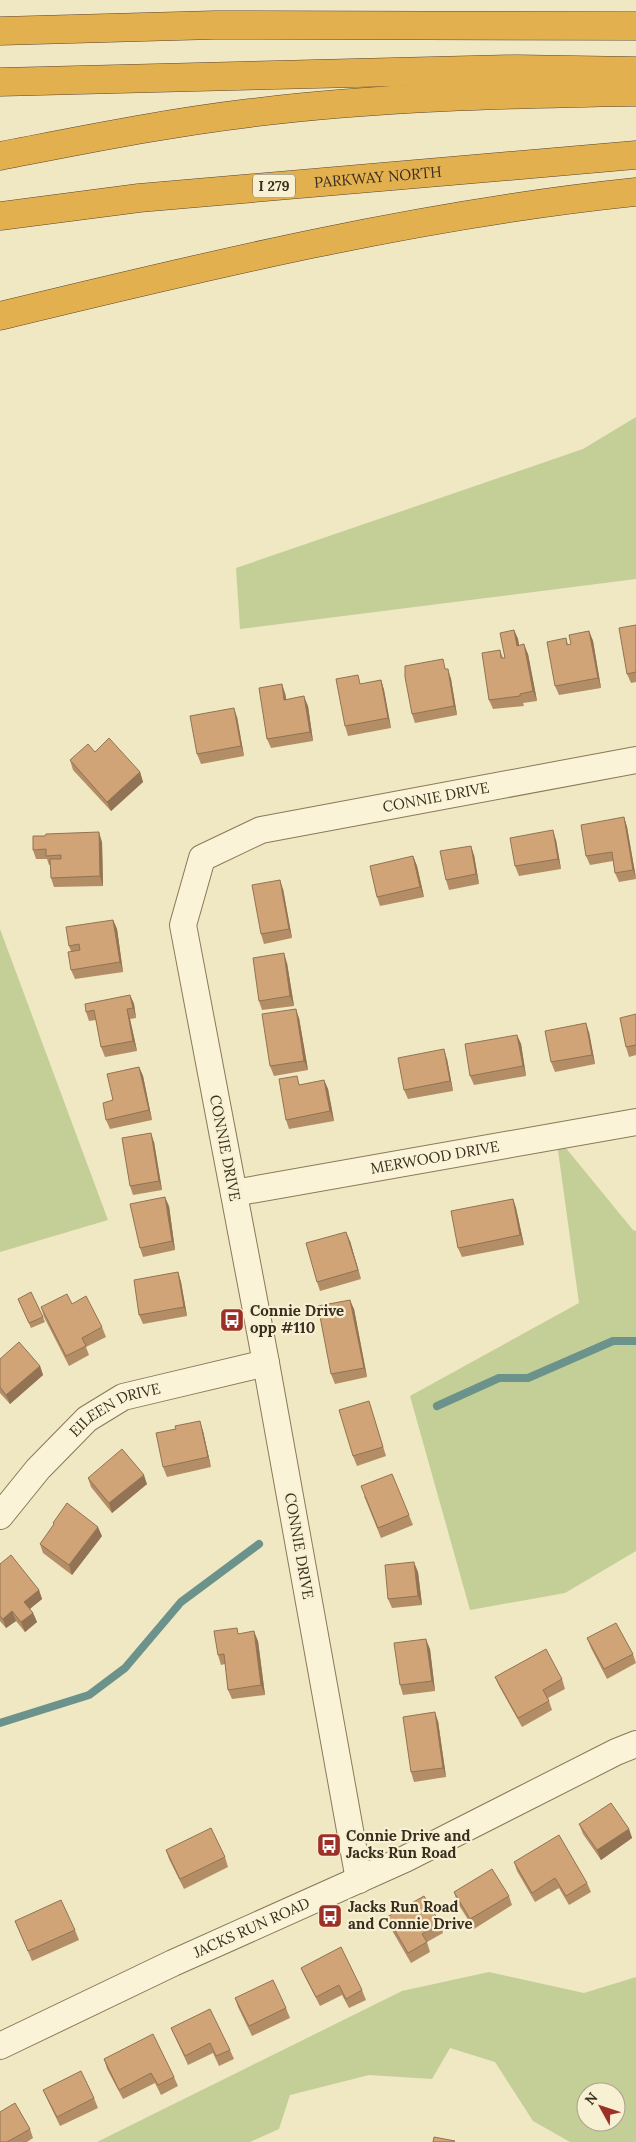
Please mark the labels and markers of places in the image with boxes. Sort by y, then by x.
place label: Connie Drive opp #110 [250,1301,344,1337]
bus stop icon: Connie Drive opp #110 [219,1307,245,1333]
place label: Connie Drive and Jacks Run Road [346,1826,471,1862]
bus stop icon: Connie Drive and Jacks Run Road [316,1832,342,1858]
place label: Jacks Run Road and Connie Drive [348,1897,472,1933]
bus stop icon: Jacks Run Road and Connie Drive [317,1903,343,1929]

